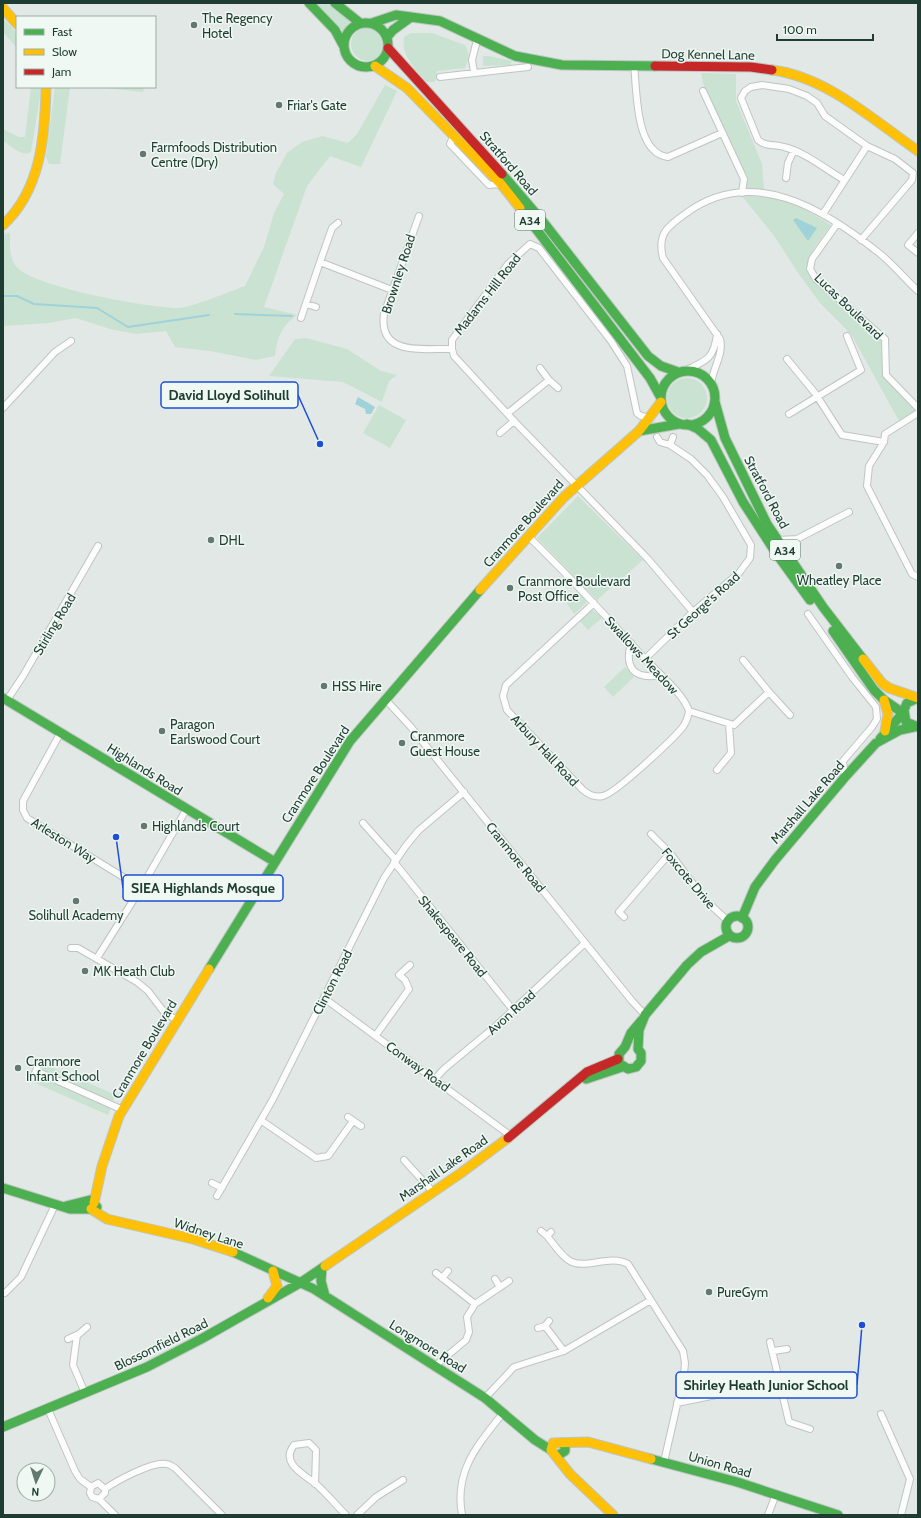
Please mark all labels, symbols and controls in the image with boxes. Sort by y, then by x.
place label: The Regency Hotel [202,10,273,41]
legend [16,16,156,88]
scale bar [777,16,873,42]
marker: The Regency Hotel [189,20,199,30]
text: 100 m [783,22,817,37]
text: Fast [52,24,72,39]
text: Slow [52,44,77,59]
street label: Dog Kennel Lane [661,45,755,63]
text: Jam [51,64,71,79]
place label: Friar's Gate [287,97,347,113]
marker: Friar's Gate [274,100,284,110]
street label: Stratford Road [477,128,541,198]
place label: Farmfoods Distribution Centre (Dry) [151,139,277,170]
marker: Farmfoods Distribution Centre (Dry) [138,149,148,159]
road number: A34 [515,210,545,230]
street label: Brownley Road [378,232,418,316]
street label: Madams Hill Road [450,250,524,338]
street label: Lucas Boulevard [812,269,886,343]
callout: David Lloyd Solihull [161,382,298,408]
text: David Lloyd Solihull [169,386,290,404]
street label: Stratford Road [741,453,793,531]
street label: Cranmore Boulevard [479,476,567,570]
place label: DHL [219,532,245,548]
marker: DHL [206,535,216,545]
road number: A34 [770,540,800,560]
marker: Wheatley Place [834,561,844,571]
street label: St George's Road [663,568,743,642]
place label: Wheatley Place [797,572,882,588]
place label: Cranmore Boulevard Post Office [518,573,631,604]
marker: Cranmore Boulevard Post Office [505,583,515,593]
street label: Stirling Road [29,590,79,658]
street label: Swallows Meadow [602,613,683,698]
place label: HSS Hire [332,678,382,694]
marker: HSS Hire [319,681,329,691]
street label: Arbury Hall Road [508,711,582,789]
place label: Paragon Earlswood Court [170,716,261,747]
street label: Cranmore Boulevard [278,722,352,826]
marker: Paragon Earlswood Court [157,726,167,736]
place label: Cranmore Guest House [410,728,480,759]
marker: Cranmore Guest House [397,738,407,748]
street label: Highlands Road [104,740,186,798]
street label: Marshall Lake Road [767,757,847,847]
street label: Arleston Way [29,814,100,866]
place label: Highlands Court [152,818,240,834]
street label: Cranmore Road [483,819,549,895]
marker: Highlands Court [139,821,149,831]
street label: Foxcote Drive [659,844,719,912]
callout: SIEA Highlands Mosque [123,875,283,901]
text: SIEA Highlands Mosque [131,879,275,897]
street label: Shakespeare Road [415,892,491,980]
marker: Solihull Academy [71,896,81,906]
place label: Solihull Academy [28,907,124,923]
street label: Clinton Road [309,947,355,1017]
place label: MK Heath Club [93,963,175,979]
marker: MK Heath Club [80,966,90,976]
street label: Avon Road [484,986,538,1038]
street label: Cranmore Boulevard [108,997,180,1101]
street label: Conway Road [383,1037,453,1095]
place label: Cranmore Infant School [26,1053,99,1084]
marker: Cranmore Infant School [13,1063,23,1073]
street label: Marshall Lake Road [396,1131,490,1205]
street label: Widney Lane [172,1214,246,1252]
place label: PureGym [717,1284,768,1300]
marker: PureGym [704,1287,714,1297]
street label: Blossomfield Road [112,1314,210,1374]
street label: Longmore Road [387,1316,469,1376]
callout: Shirley Heath Junior School [676,1372,857,1398]
text: Shirley Heath Junior School [683,1376,849,1394]
street label: Union Road [687,1447,753,1481]
north arrow [16,1462,56,1502]
text: N [31,1485,40,1499]

